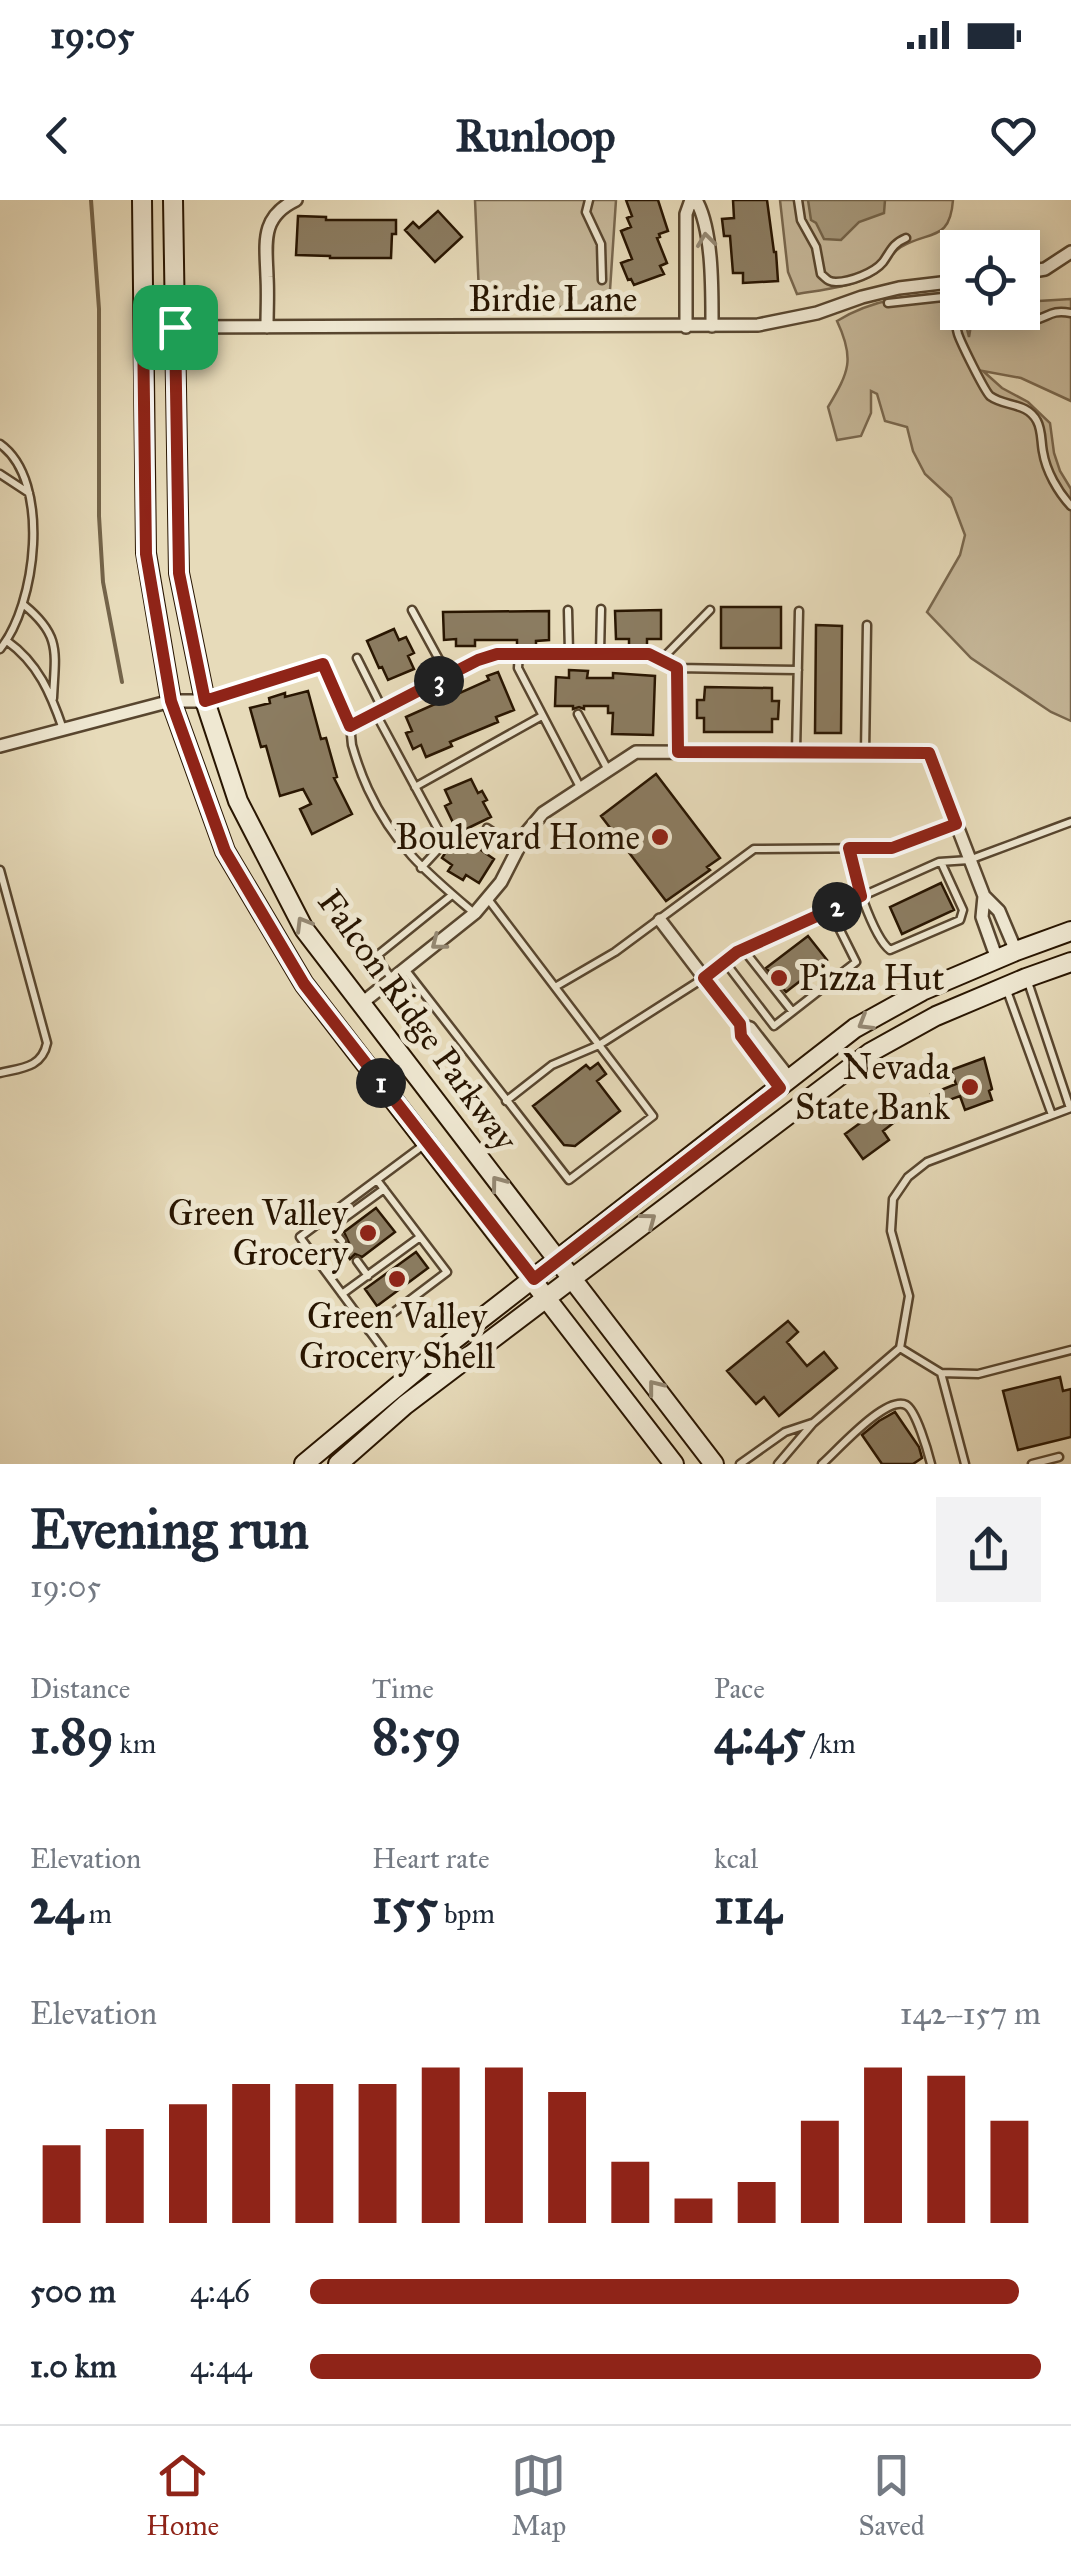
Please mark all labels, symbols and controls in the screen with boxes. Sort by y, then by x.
text: 19:05 [50,12,135,58]
icon: back [30,108,85,163]
text: Runloop [455,108,616,163]
icon: heart [986,108,1041,163]
map controls [940,230,1040,330]
button: locate [940,230,1040,330]
one-way arrow [697,231,718,248]
street label: Birdie Lane [469,278,637,321]
pin [133,285,218,370]
icon: arrive [148,300,203,355]
pin: 3 [414,656,464,706]
text: 3 [433,663,445,698]
place label: Boulevard Home [395,816,640,859]
marker: Boulevard Home [649,826,671,848]
street label: Falcon Ridge Parkway [308,881,527,1160]
pin: 2 [812,882,862,932]
text: 2 [830,889,844,924]
one-way arrow [296,917,315,935]
one-way arrow [431,931,449,949]
place label: Pizza Hut [799,957,944,1000]
marker: Pizza Hut [768,967,790,989]
one-way arrow [858,1011,876,1030]
place label: Nevada State Bank [795,1046,951,1129]
pin: 1 [356,1058,406,1108]
text: 1 [375,1065,387,1100]
marker: Nevada State Bank [959,1076,981,1098]
one-way arrow [493,1177,510,1195]
place label: Green Valley Grocery [168,1192,349,1275]
one-way arrow [638,1215,656,1232]
marker: Green Valley Grocery [357,1222,379,1244]
marker: Green Valley Grocery Shell [386,1268,408,1290]
place label: Green Valley Grocery Shell [299,1295,495,1378]
one-way arrow [649,1380,666,1398]
text: Evening run [30,1496,309,1563]
button: share [936,1497,1041,1602]
text: 19:05 [30,1567,101,1606]
text: Distance [30,1671,130,1706]
text: Time [372,1671,434,1706]
text: Pace [714,1671,765,1706]
text: 1.89 [30,1706,114,1767]
text: 8:59 [372,1706,461,1767]
text: 4:45 [714,1706,806,1767]
text: km [114,1726,156,1761]
text: /km [806,1726,856,1761]
text: Elevation [30,1841,141,1876]
text: Heart rate [372,1841,490,1876]
text: kcal [714,1841,758,1876]
text: 24 [30,1876,83,1937]
text: 155 [372,1876,438,1937]
text: 114 [714,1876,781,1937]
text: m [83,1896,112,1931]
text: bpm [438,1896,495,1931]
text: Elevation [30,1994,157,2033]
text: 142–157 m [900,1994,1041,2033]
text: 500 m [30,2272,116,2311]
text: 4:46 [190,2272,250,2311]
text: 1.0 km [30,2347,117,2386]
text: 4:44 [190,2347,252,2386]
tab: Home [146,2448,219,2543]
tab: Map [511,2448,566,2543]
tab: Saved [858,2448,925,2543]

